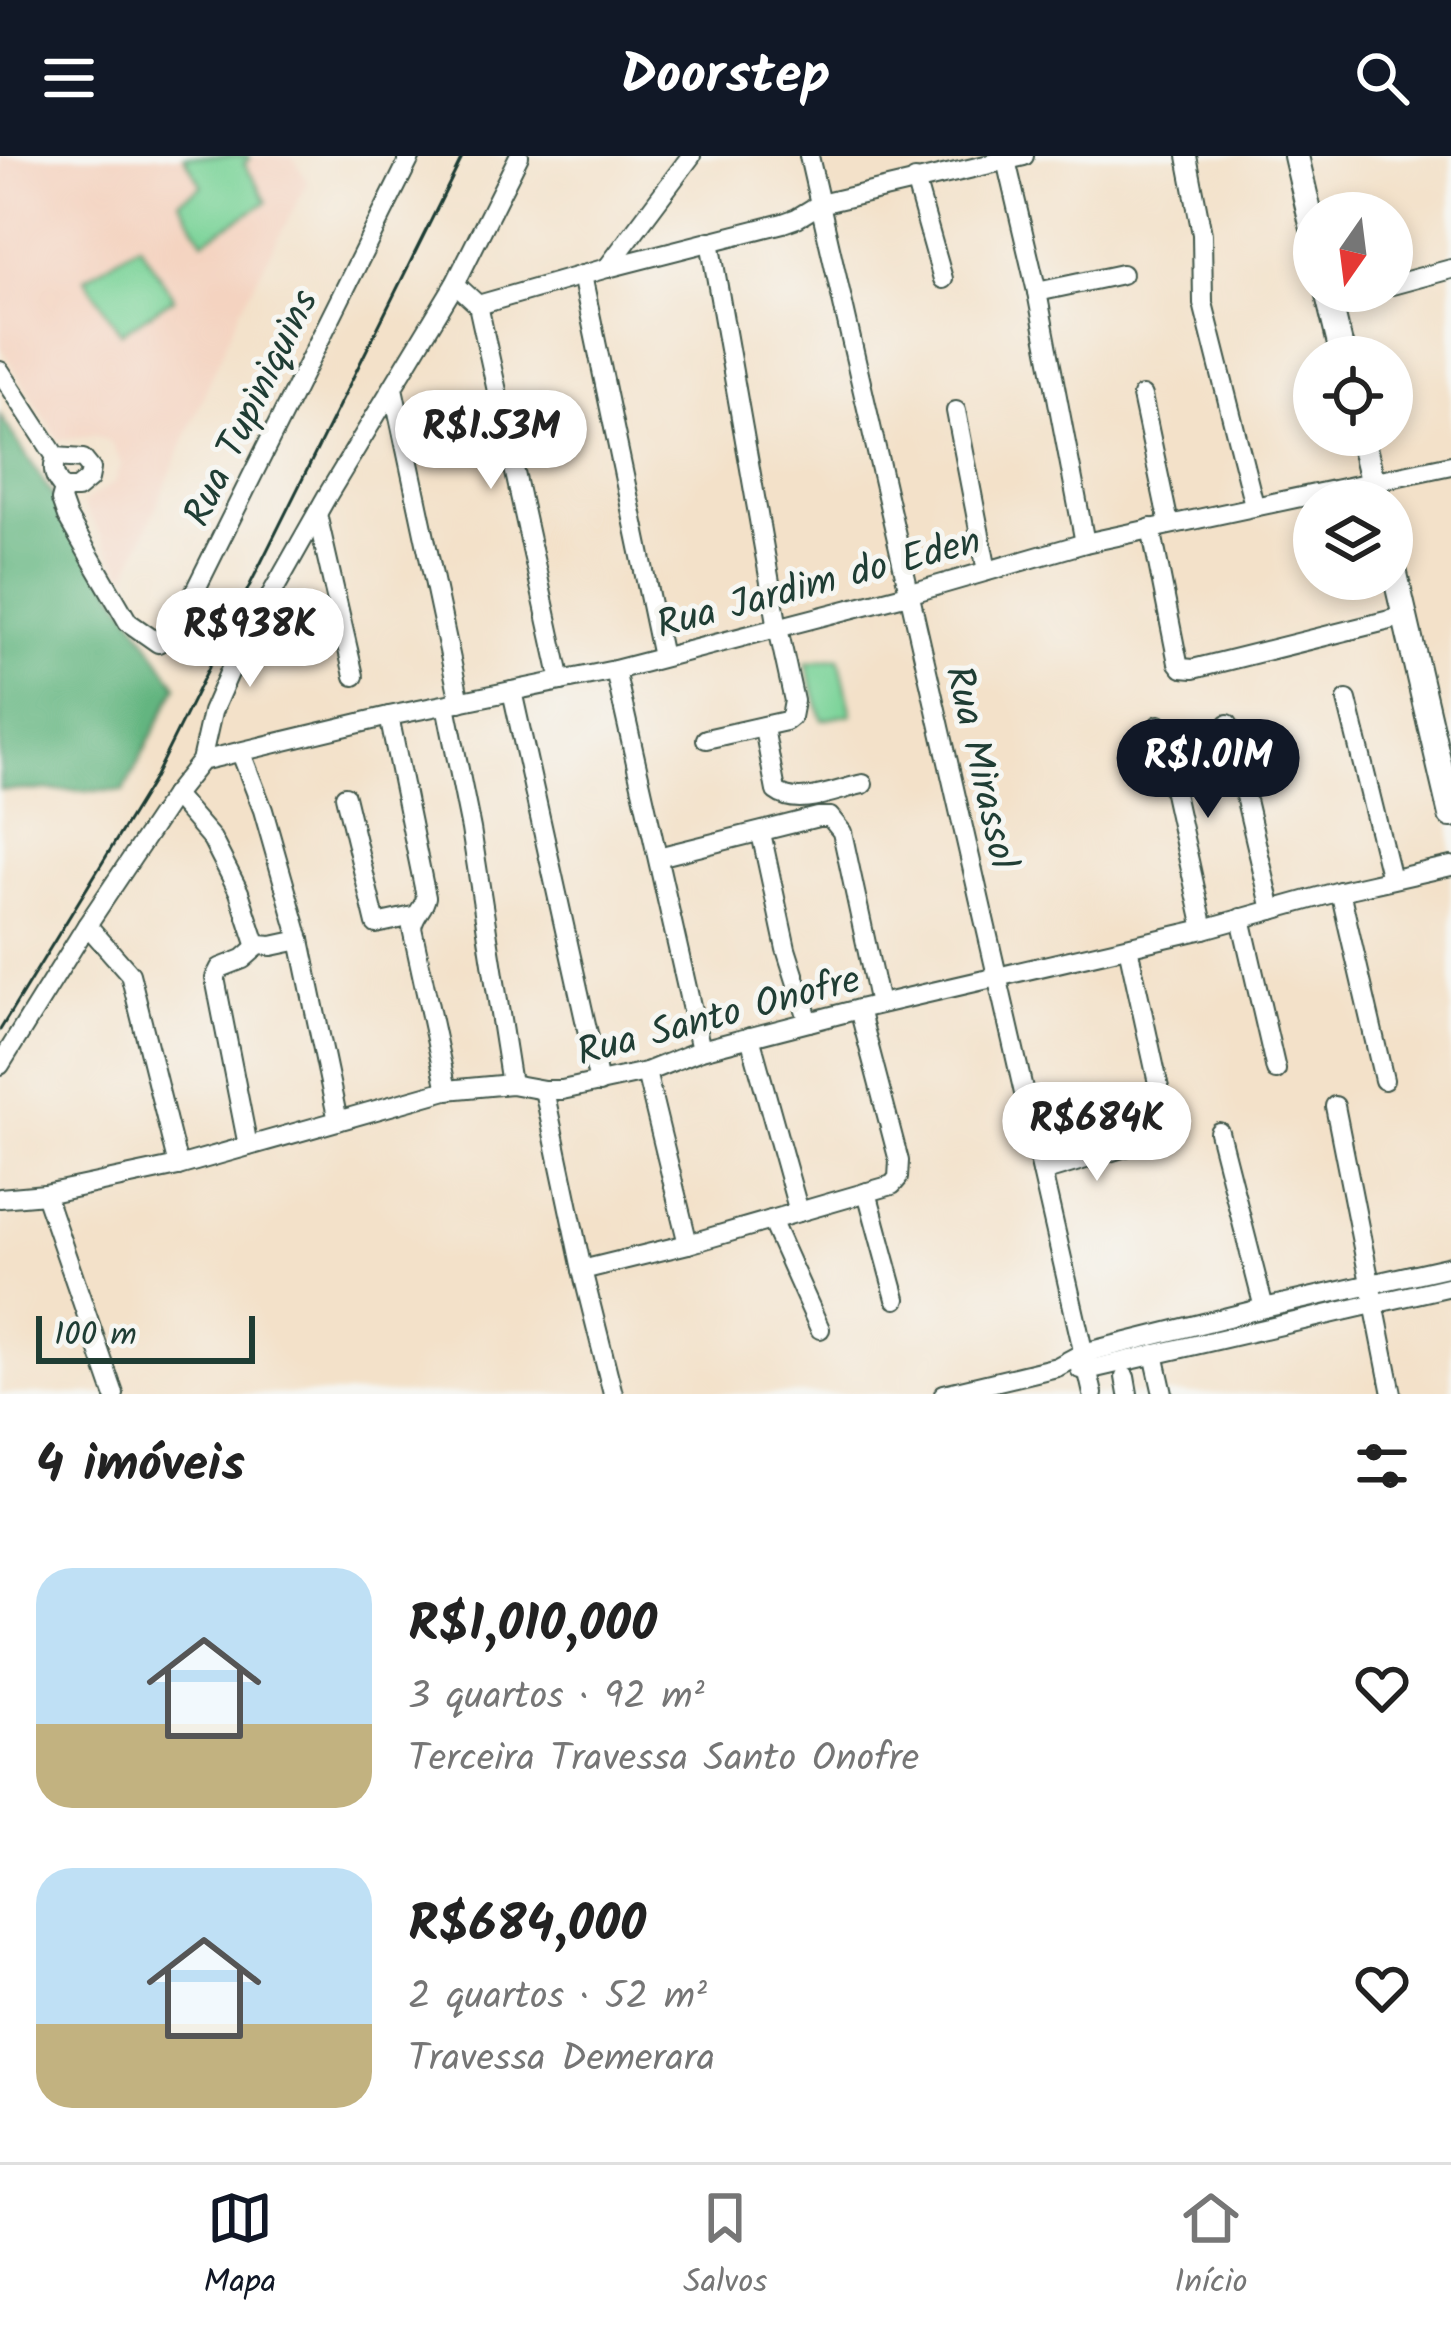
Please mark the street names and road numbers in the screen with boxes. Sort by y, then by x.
street label: Rua Tupiniquins [168,279,337,538]
street label: Rua Jardim do Eden [650,512,988,658]
street label: Rua Mirassol [926,660,1033,876]
street label: Rua Santo Onofre [570,950,868,1085]

